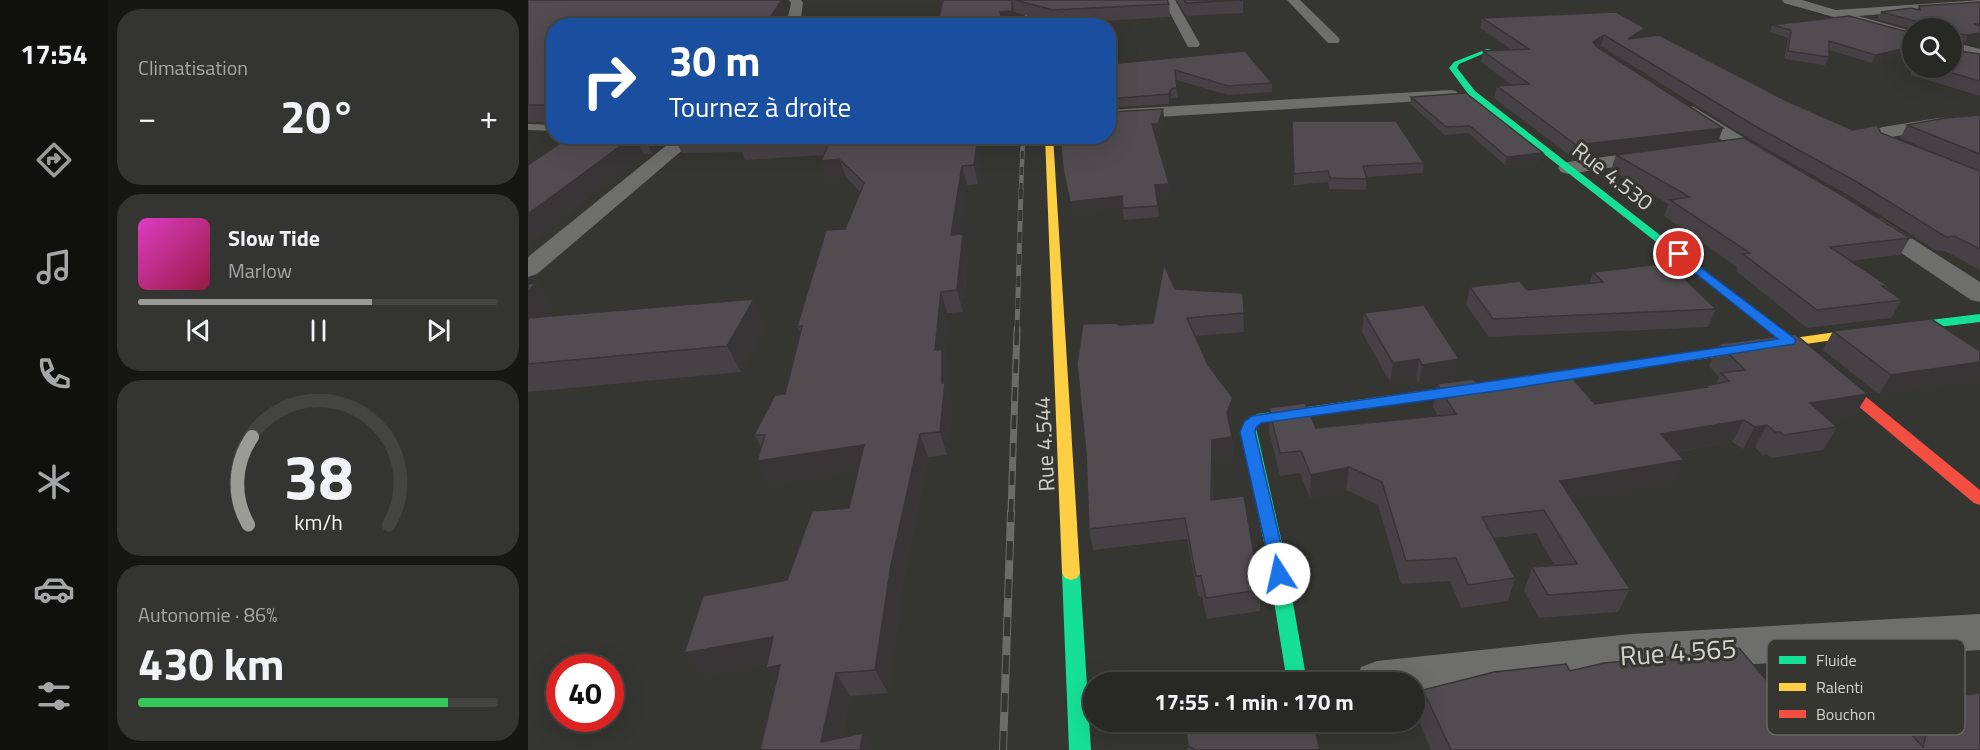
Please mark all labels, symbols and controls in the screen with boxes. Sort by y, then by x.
map controls [1902,18,1962,78]
button: search [1902,18,1962,78]
text: 30 m [669,28,761,92]
text: 17:54 [20,33,88,74]
icon: right [570,42,648,120]
text: Climatisation [138,52,248,83]
text: 20° [280,82,356,150]
text: Tournez à droite [669,86,851,127]
text: − [138,92,156,142]
text: + [480,92,498,142]
street label: Rue 4.530 [1565,133,1661,219]
icon: directions [33,139,75,181]
text: Slow Tide [228,221,320,255]
pin [1653,228,1704,279]
icon: arrive [1662,237,1695,270]
icon: music [33,246,75,288]
text: Marlow [228,255,292,286]
icon: previous [182,314,215,347]
icon: pause [302,314,335,347]
icon: next [422,314,455,347]
icon: phone [33,353,75,395]
street label: Rue 4.544 [1025,396,1063,492]
text: 38 [283,428,353,523]
icon: climate [33,461,75,503]
text: km/h [294,506,342,538]
position arrow [1247,542,1311,606]
icon: car [33,568,75,610]
text: Autonomie · 86% [138,599,277,630]
street label: Rue 4.565 [1618,626,1738,676]
text: 430 km [138,629,284,697]
legend [1767,639,1965,735]
text: Fluide [1816,648,1857,672]
speed limit sign: 40 [546,654,624,732]
icon: filters [33,675,75,717]
text: Ralenti [1816,675,1863,699]
text: 17:55 · 1 min · 170 m [1154,685,1354,719]
text: Bouchon [1816,702,1875,726]

